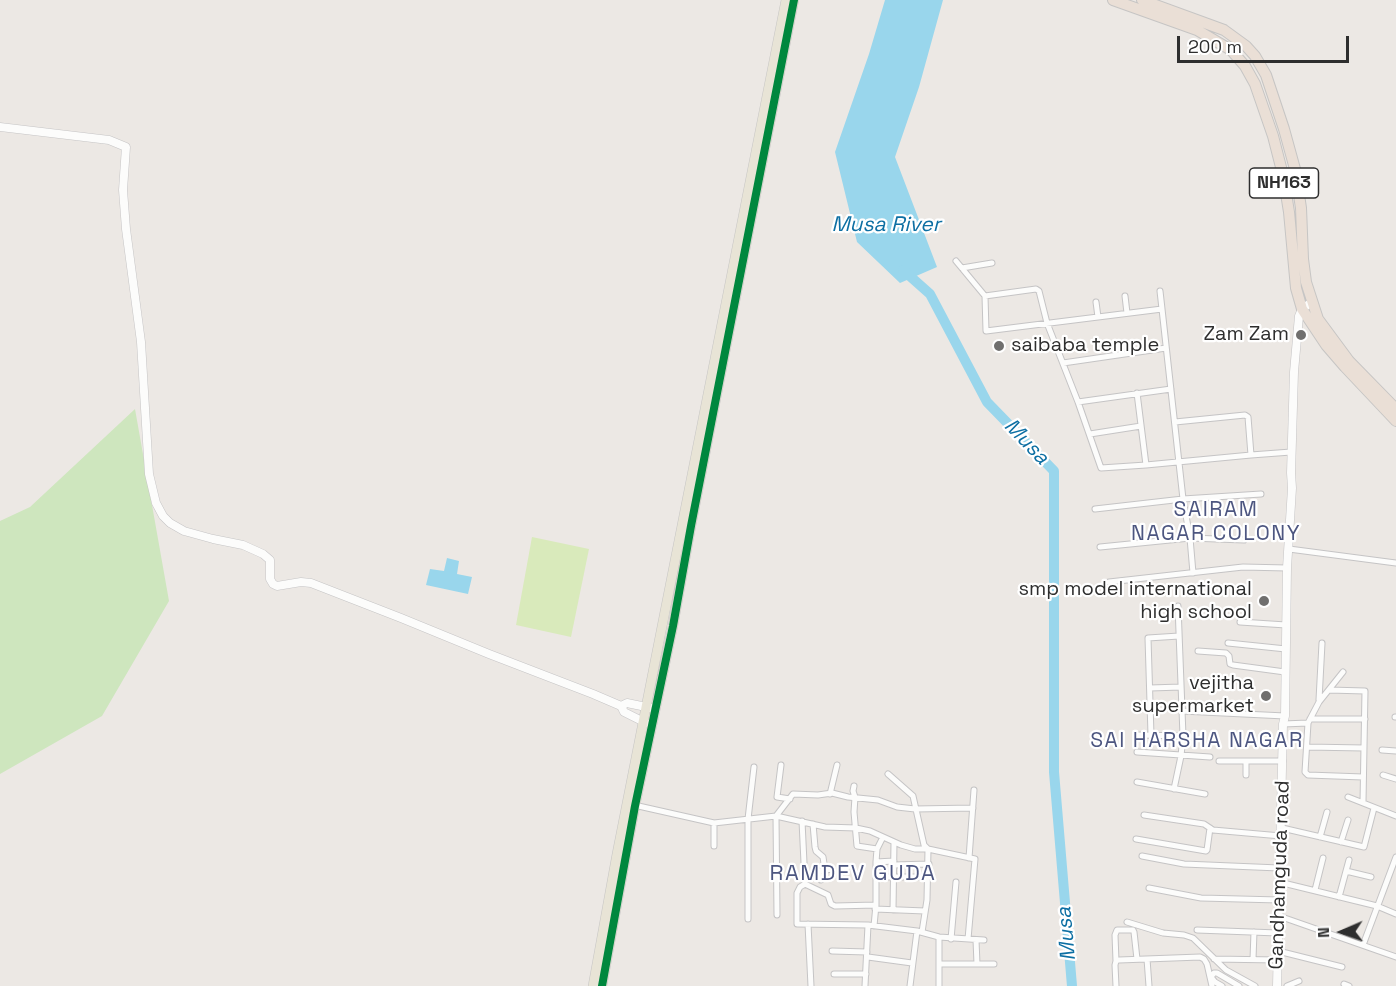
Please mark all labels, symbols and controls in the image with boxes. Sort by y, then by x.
scale bar [1180,24,1352,62]
text: 200 m [1188,35,1242,58]
road number: NH163 [1250,168,1318,198]
water label: Musa River [831,212,941,238]
place label: Zam Zam [1203,323,1289,347]
marker: Zam Zam [1294,328,1308,342]
place label: saibaba temple [1011,334,1159,358]
marker: saibaba temple [992,339,1006,353]
water label: Musa [998,414,1054,470]
district label: SAIRAM NAGAR COLONY [1131,497,1301,547]
place label: smp model international high school [1019,578,1252,625]
marker: smp model international high school [1257,594,1271,608]
place label: vejitha supermarket [1132,672,1254,719]
marker: vejitha supermarket [1259,689,1273,703]
district label: SAI HARSHA NAGAR [1090,728,1304,754]
street label: Gandhamguda road [1265,780,1295,970]
district label: RAMDEV GUDA [770,861,936,887]
north arrow [1312,902,1372,962]
water label: Musa [1052,906,1082,962]
text: N [1313,927,1334,938]

